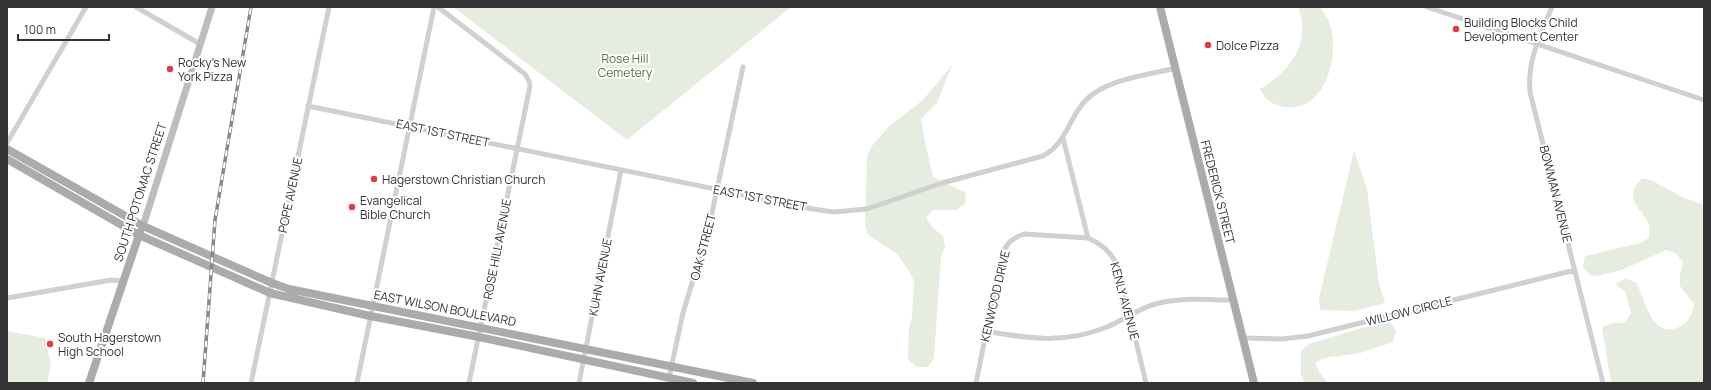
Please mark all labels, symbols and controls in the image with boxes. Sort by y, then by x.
place label: Building Blocks Child Development Center [1464,14,1579,45]
scale bar [18,16,109,42]
text: 100 m [24,21,56,38]
marker: Building Blocks Child Development Center [1451,24,1461,34]
place label: Dolce Pizza [1216,37,1279,54]
marker: Dolce Pizza [1203,40,1213,50]
park label: Rose Hill Cemetery [598,50,653,81]
place label: Rocky's New York Pizza [178,54,246,85]
marker: Rocky's New York Pizza [165,64,175,74]
street label: EAST 1ST STREET [395,115,492,151]
street label: SOUTH POTOMAC STREET [109,120,171,264]
street label: FREDERICK STREET [1197,138,1239,247]
street label: BOWMAN AVENUE [1536,144,1576,244]
street label: POPE AVENUE [274,156,306,234]
place label: Hagerstown Christian Church [382,171,545,188]
marker: Hagerstown Christian Church [369,174,379,184]
street label: EAST 1ST STREET [712,181,809,216]
place label: Evangelical Bible Church [360,192,430,223]
street label: ROSE HILL AVENUE [479,197,515,301]
marker: Evangelical Bible Church [347,202,357,212]
street label: OAK STREET [686,211,720,282]
street label: KUHN AVENUE [584,237,616,317]
street label: KENWOOD DRIVE [976,248,1014,343]
street label: KENLY AVENUE [1106,260,1144,342]
street label: EAST WILSON BOULEVARD [372,286,518,330]
street label: WILLOW CIRCLE [1364,292,1454,330]
place label: South Hagerstown High School [58,329,161,360]
marker: South Hagerstown High School [45,339,55,349]

